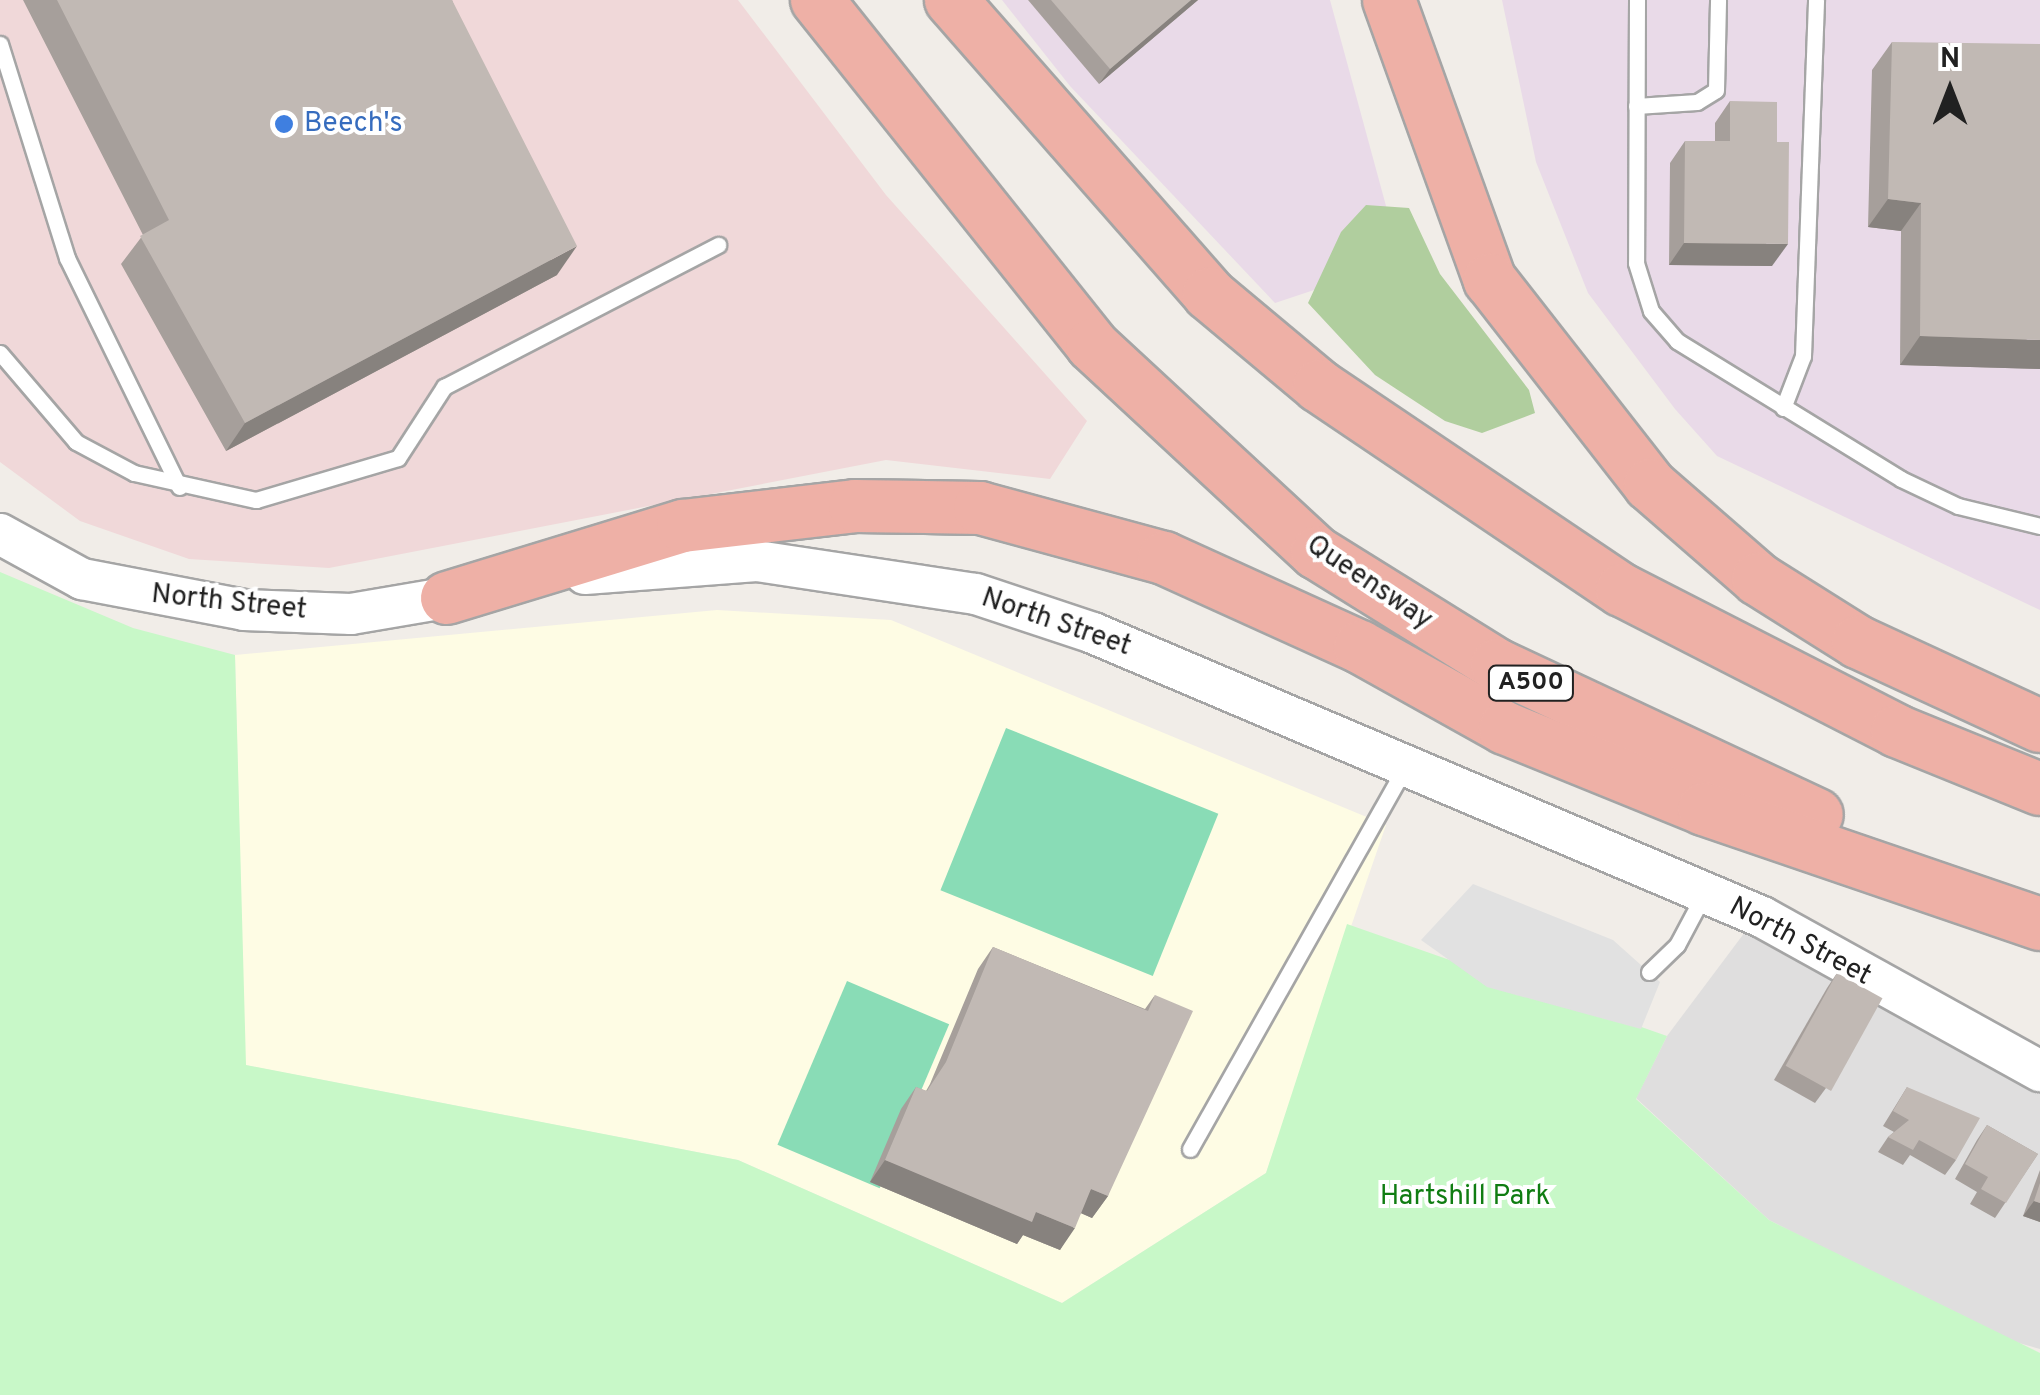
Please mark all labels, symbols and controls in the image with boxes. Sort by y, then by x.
north arrow [1900,40,2000,140]
text: N [1940,42,1960,78]
place label: Beech's [304,107,403,141]
marker: Beech's [273,113,295,135]
street label: Queensway [1300,529,1438,637]
street label: North Street [150,578,308,628]
street label: North Street [977,582,1135,664]
road number: A500 [1486,663,1576,703]
street label: North Street [1723,891,1877,993]
park label: Hartshill Park [1380,1180,1550,1214]

